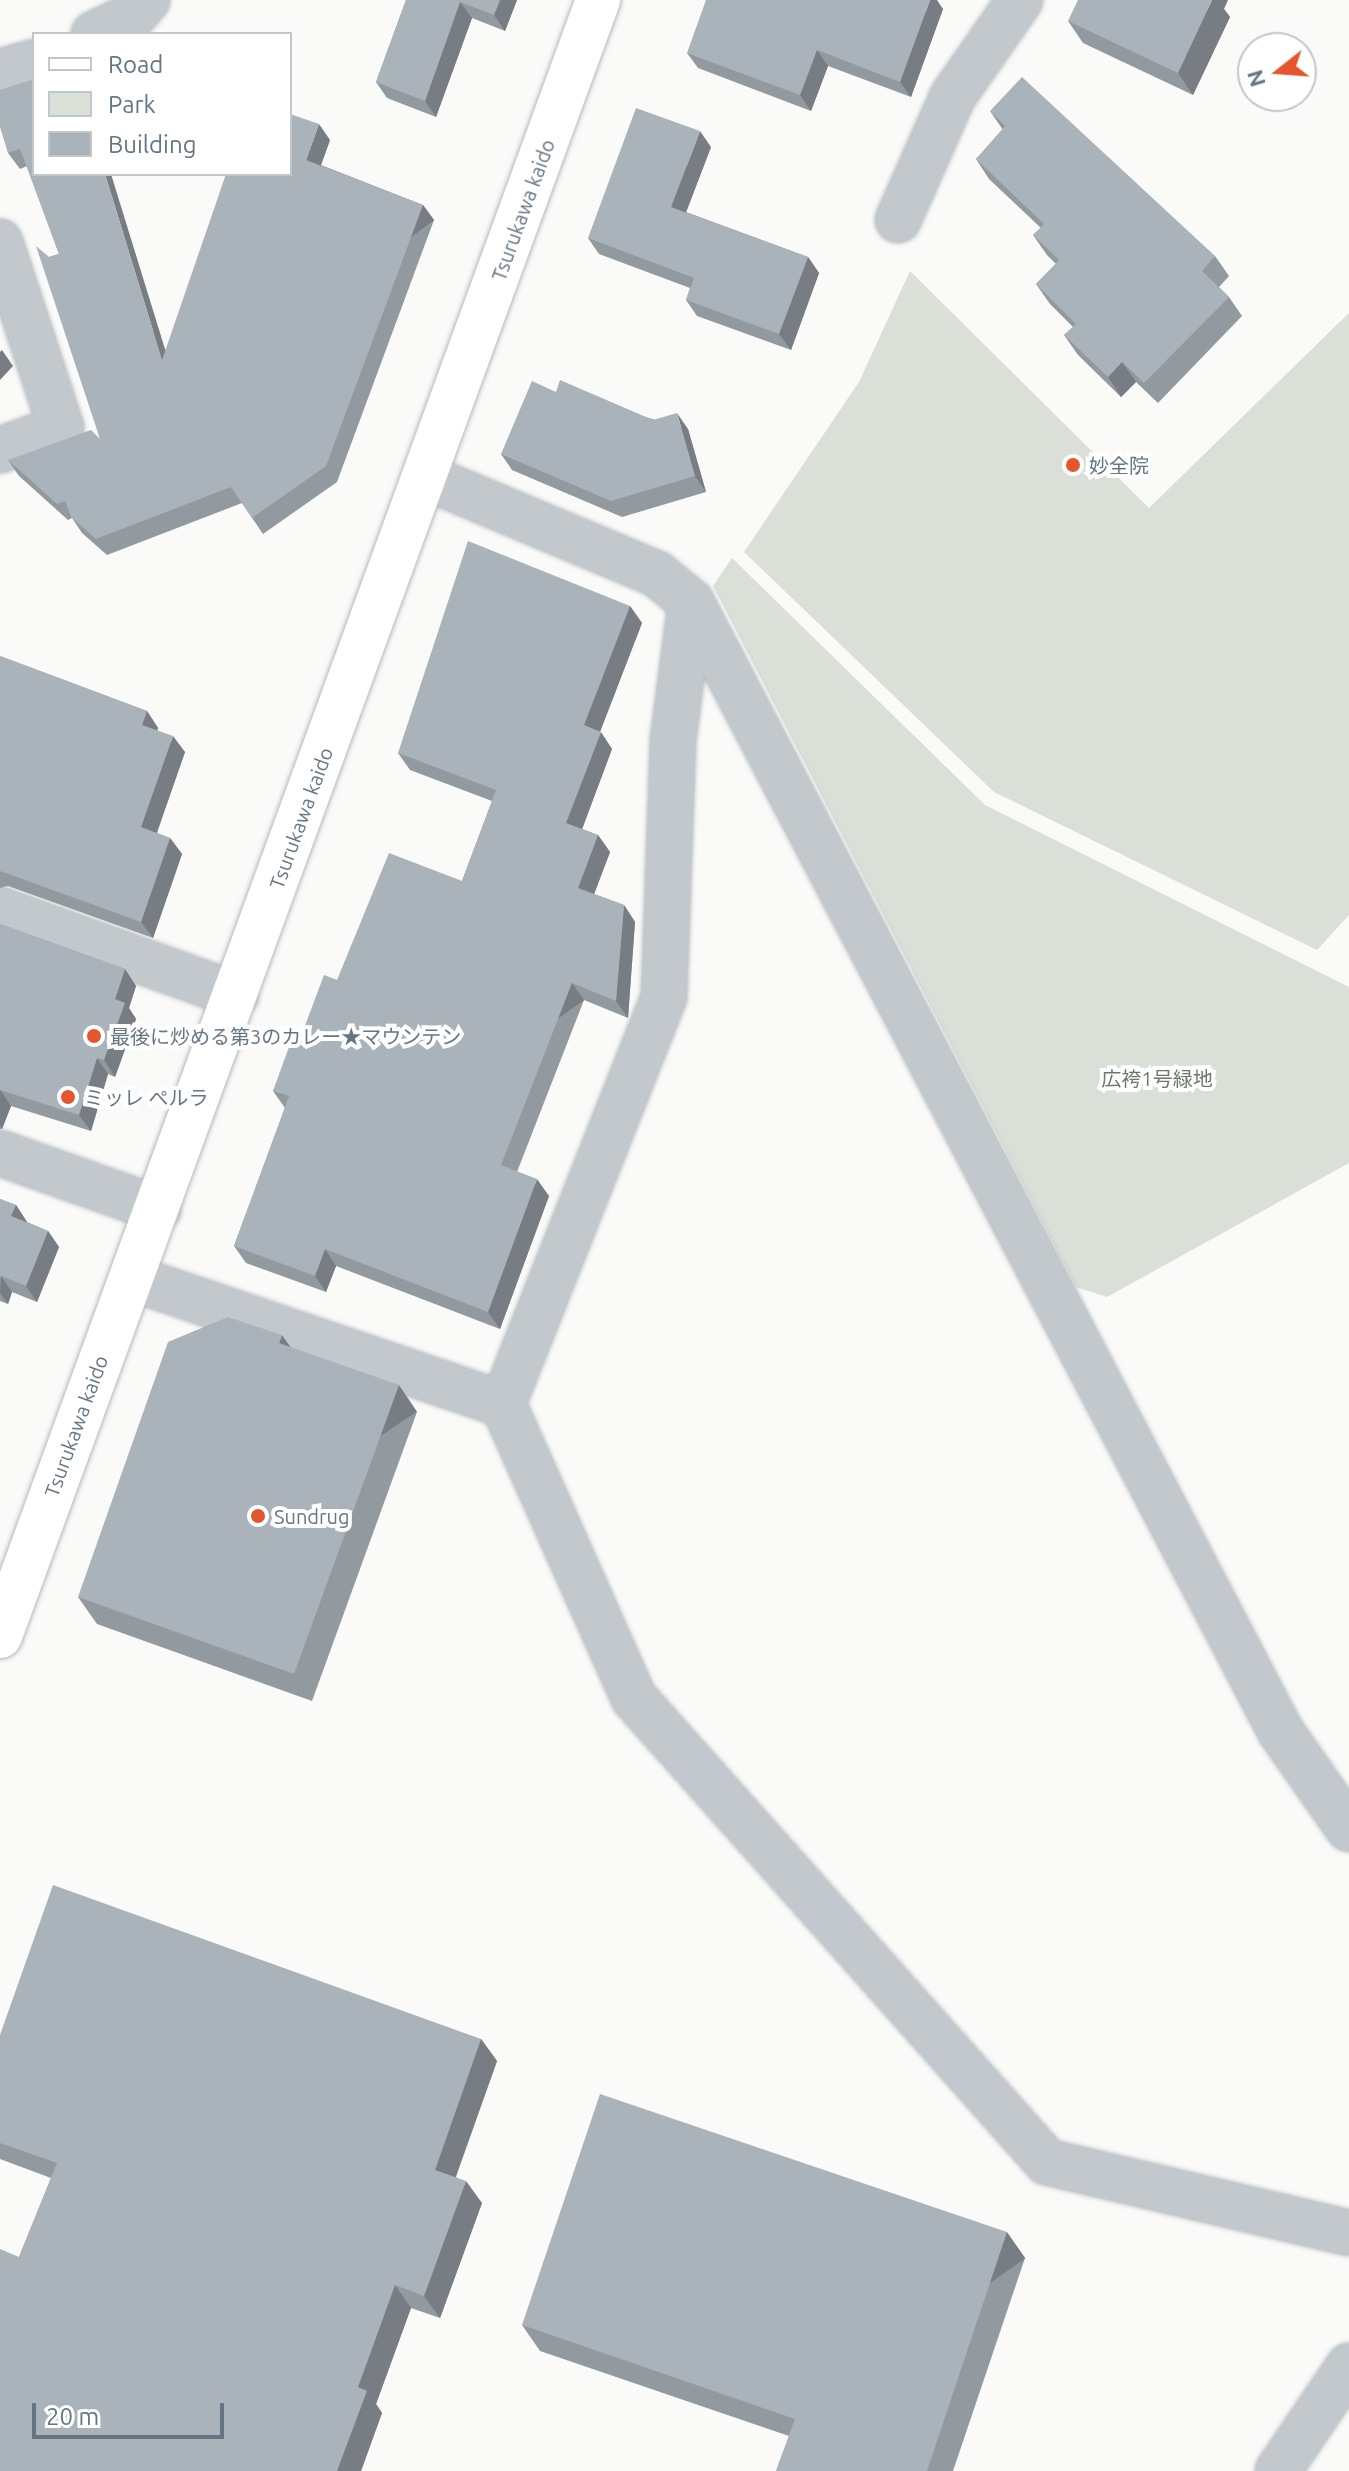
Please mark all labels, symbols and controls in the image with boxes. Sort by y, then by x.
legend [32,32,292,176]
north arrow [1237,32,1317,112]
text: Road [108,51,163,78]
text: N [1241,67,1270,90]
text: Park [108,91,156,118]
text: Building [108,131,196,158]
street label: Tsurukawa kaido [486,136,560,284]
place label: 妙全院 [1089,453,1149,477]
marker: 妙全院 [1064,456,1082,474]
street label: Tsurukawa kaido [264,744,338,892]
place label: 最後に炒める第3のカレー★マウンテン [110,1024,461,1048]
marker: 最後に炒める第3のカレー★マウンテン [85,1027,103,1045]
park label: 広袴1号緑地 [1101,1066,1213,1090]
place label: ミッレ ぺルラ [84,1085,209,1109]
marker: ミッレ ぺルラ [59,1088,77,1106]
street label: Tsurukawa kaido [39,1352,113,1500]
place label: Sundrug [274,1504,350,1528]
marker: Sundrug [249,1507,267,1525]
scale bar [36,2387,228,2437]
text: 20 m [46,2403,99,2430]

